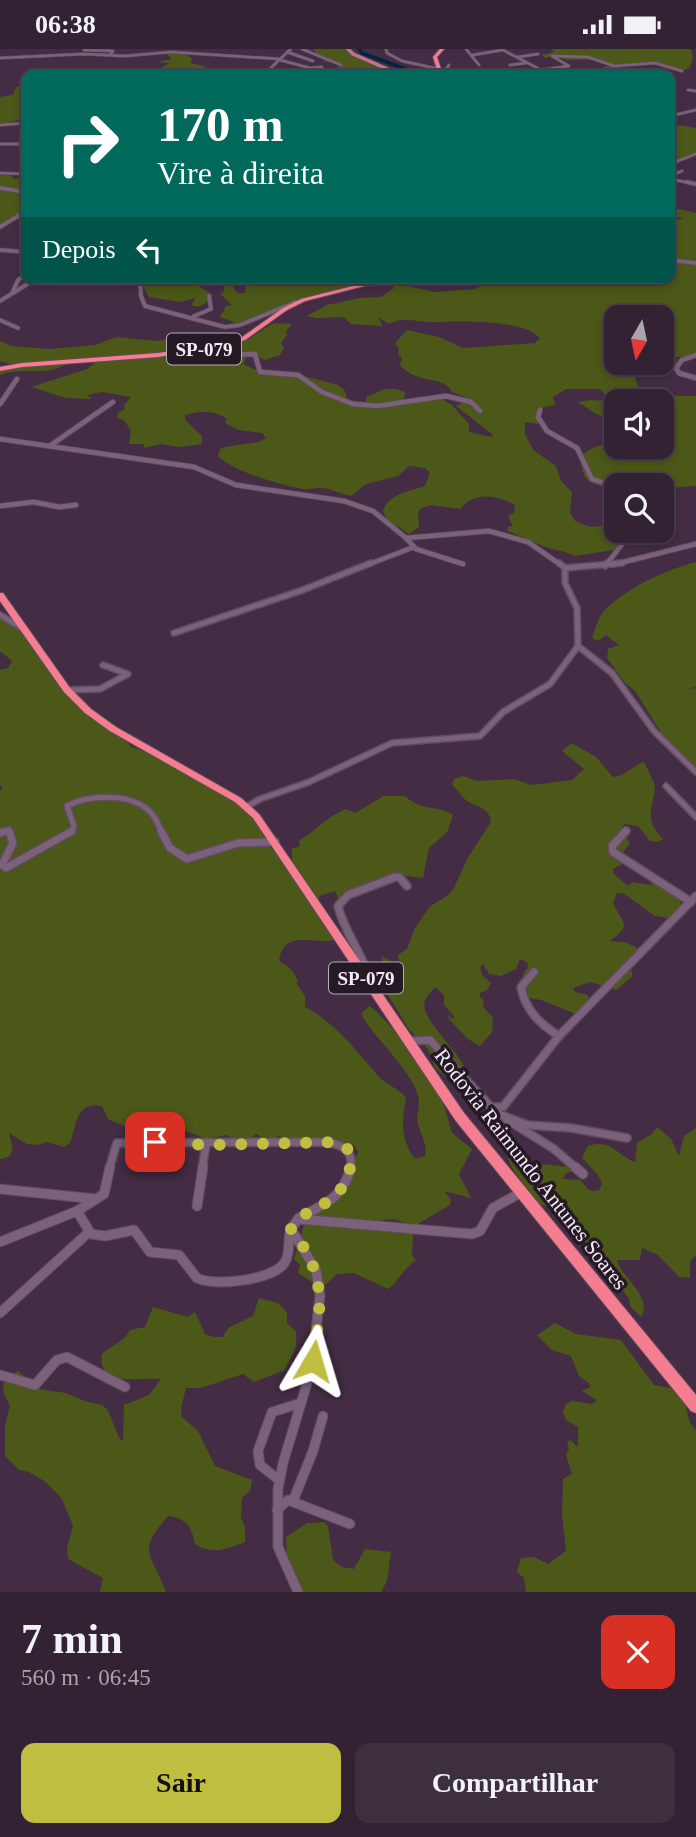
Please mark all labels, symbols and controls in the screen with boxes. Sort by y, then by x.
text: 06:38 [35,10,96,39]
text: 170 m [157,97,284,152]
icon: right [42,98,133,189]
text: Vire à direita [157,155,324,191]
icon: left [130,231,168,269]
text: Depois [42,235,116,264]
north arrow [604,305,674,375]
map controls [604,305,674,543]
road number: SP-079 [167,333,241,365]
button: sound [604,389,674,459]
button: search [604,473,674,543]
road number: SP-079 [329,963,403,994]
street label: Rodovia Raimundo Antunes Soares [429,1044,633,1294]
pin [125,1112,185,1172]
icon: arrive [136,1123,174,1161]
position arrow [276,1324,350,1398]
button: close [601,1615,675,1689]
text: 7 min [21,1616,123,1662]
text: 560 m · 06:45 [21,1665,151,1690]
button: Sair [21,1743,341,1823]
button: Compartilhar [355,1743,675,1823]

